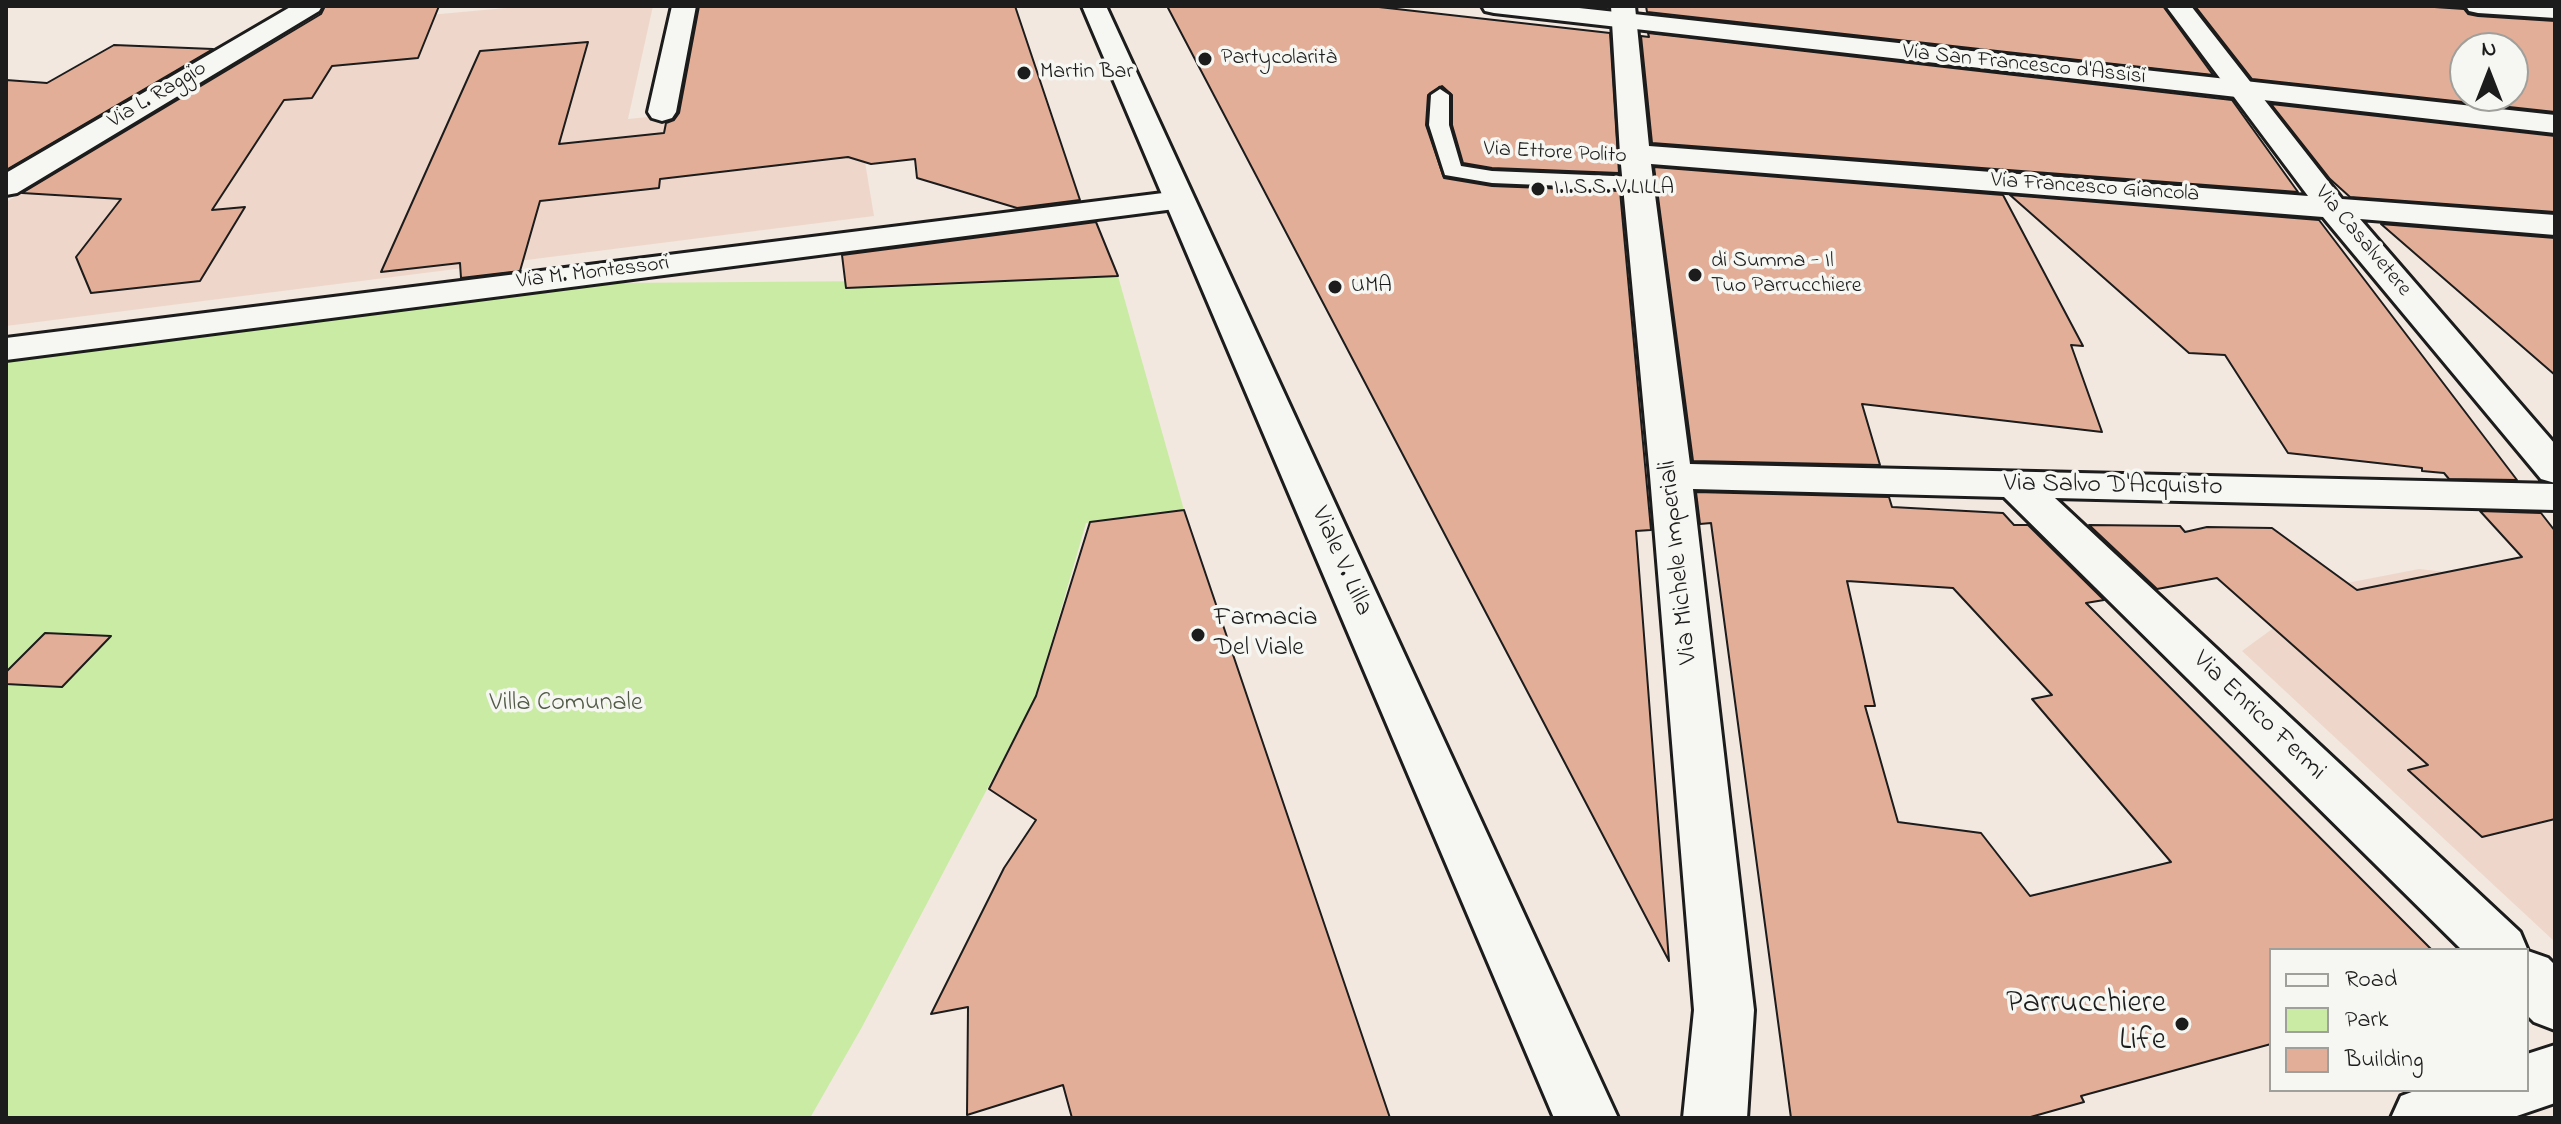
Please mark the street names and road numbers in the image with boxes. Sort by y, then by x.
street label: Via San Francesco d'Assisi [1901,40,2147,92]
street label: Via L. Raggio [104,56,212,136]
street label: Via Ettore Polito [1483,137,1627,171]
street label: Via Francesco Giancola [1990,169,2200,209]
street label: Via Casalvetere [2308,181,2416,303]
street label: Via M. Montessori [515,252,671,296]
street label: Via Michele Imperiali [1654,458,1706,666]
street label: Via Salvo D'Acquisto [2003,469,2223,505]
street label: Viale V. Lilla [1302,503,1378,621]
street label: Via Enrico Fermi [2185,646,2331,788]

